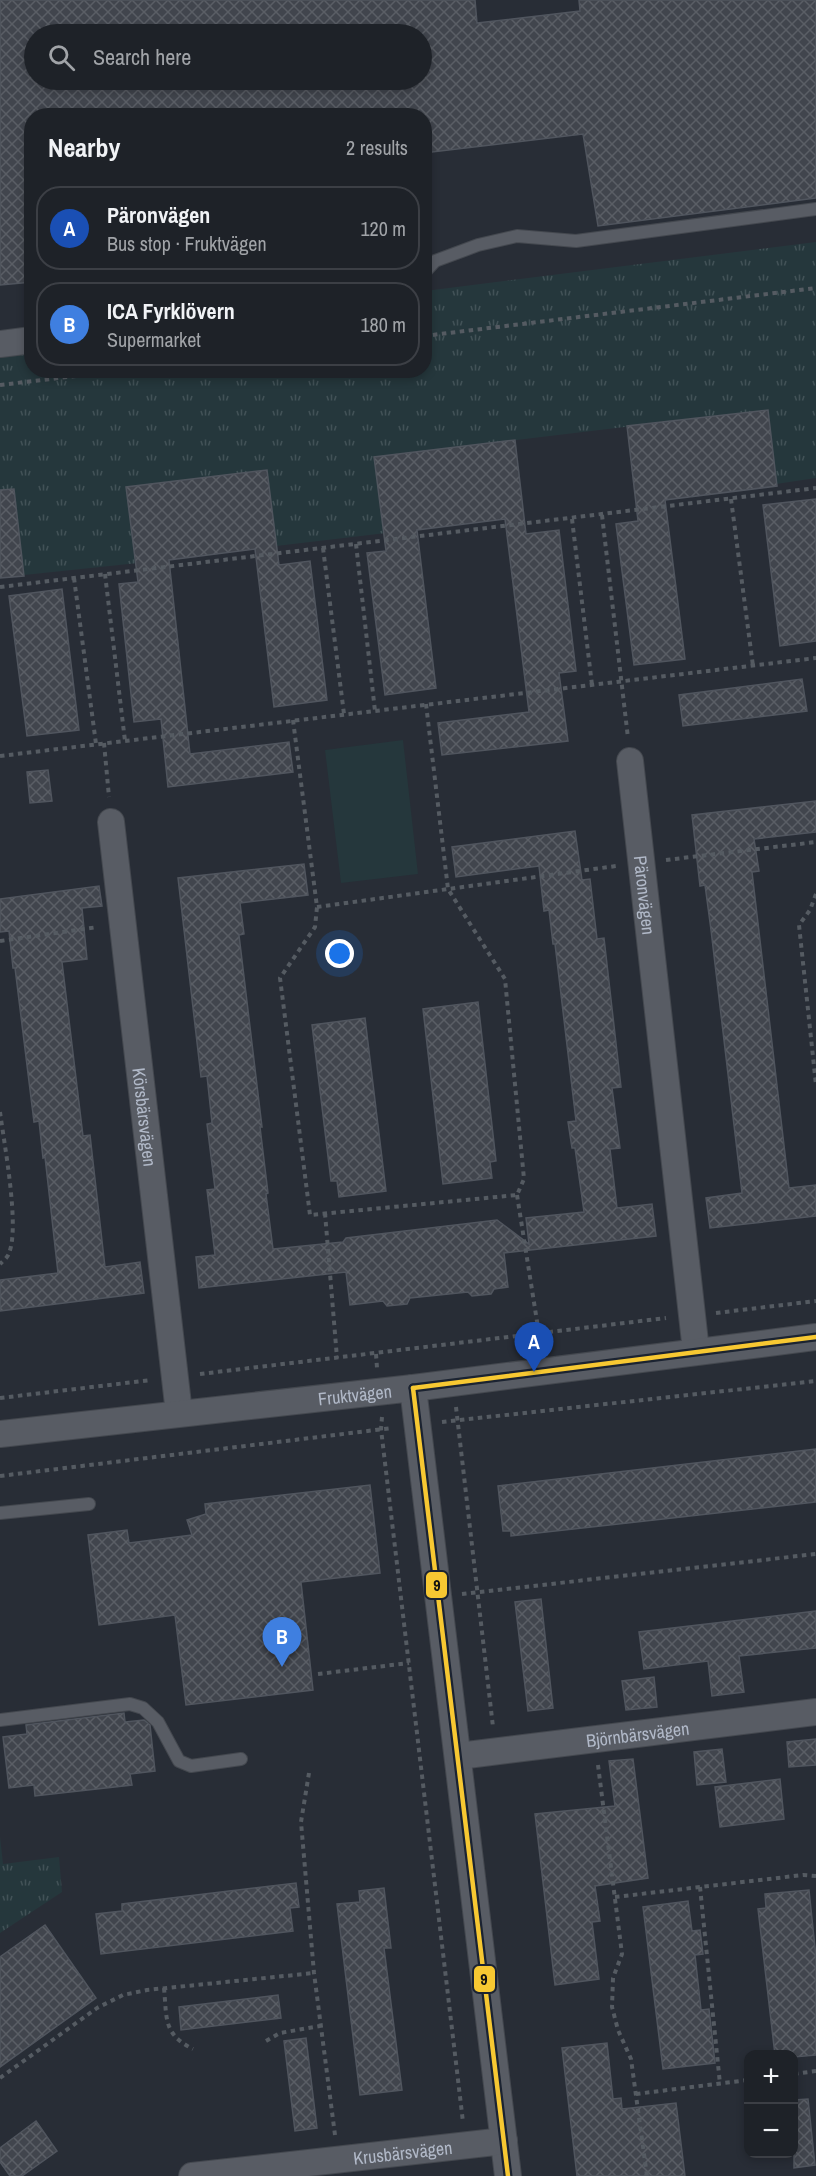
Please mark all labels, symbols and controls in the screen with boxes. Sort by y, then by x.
search box [24,24,432,90]
icon: search [45,41,78,74]
text: Search here [93,42,191,72]
text: Nearby [48,130,120,165]
text: 2 results [346,134,408,161]
text: Päronvägen [107,200,210,230]
text: A [64,215,75,242]
text: 120 m [360,215,406,242]
text: Bus stop · Fruktvägen [107,230,267,257]
text: ICA Fyrklövern [107,296,235,326]
text: B [64,311,75,338]
text: 180 m [360,311,406,338]
text: Supermarket [107,326,201,353]
street label: Päronvägen [628,854,662,936]
your location [325,939,354,968]
street label: Körsbärsvägen [127,1066,163,1168]
pin: A [514,1322,554,1372]
street label: Fruktvägen [317,1378,393,1411]
line badge: 9 [425,1571,448,1599]
text: 9 [433,1574,441,1596]
pin: B [262,1618,302,1667]
street label: Björnbärsvägen [585,1715,691,1753]
line badge: 9 [473,1965,496,1993]
text: 9 [480,1968,488,1990]
map controls [744,2050,798,2158]
button: + [744,2050,798,2104]
button: − [744,2104,798,2158]
street label: Krusbärsvägen [352,2134,453,2170]

